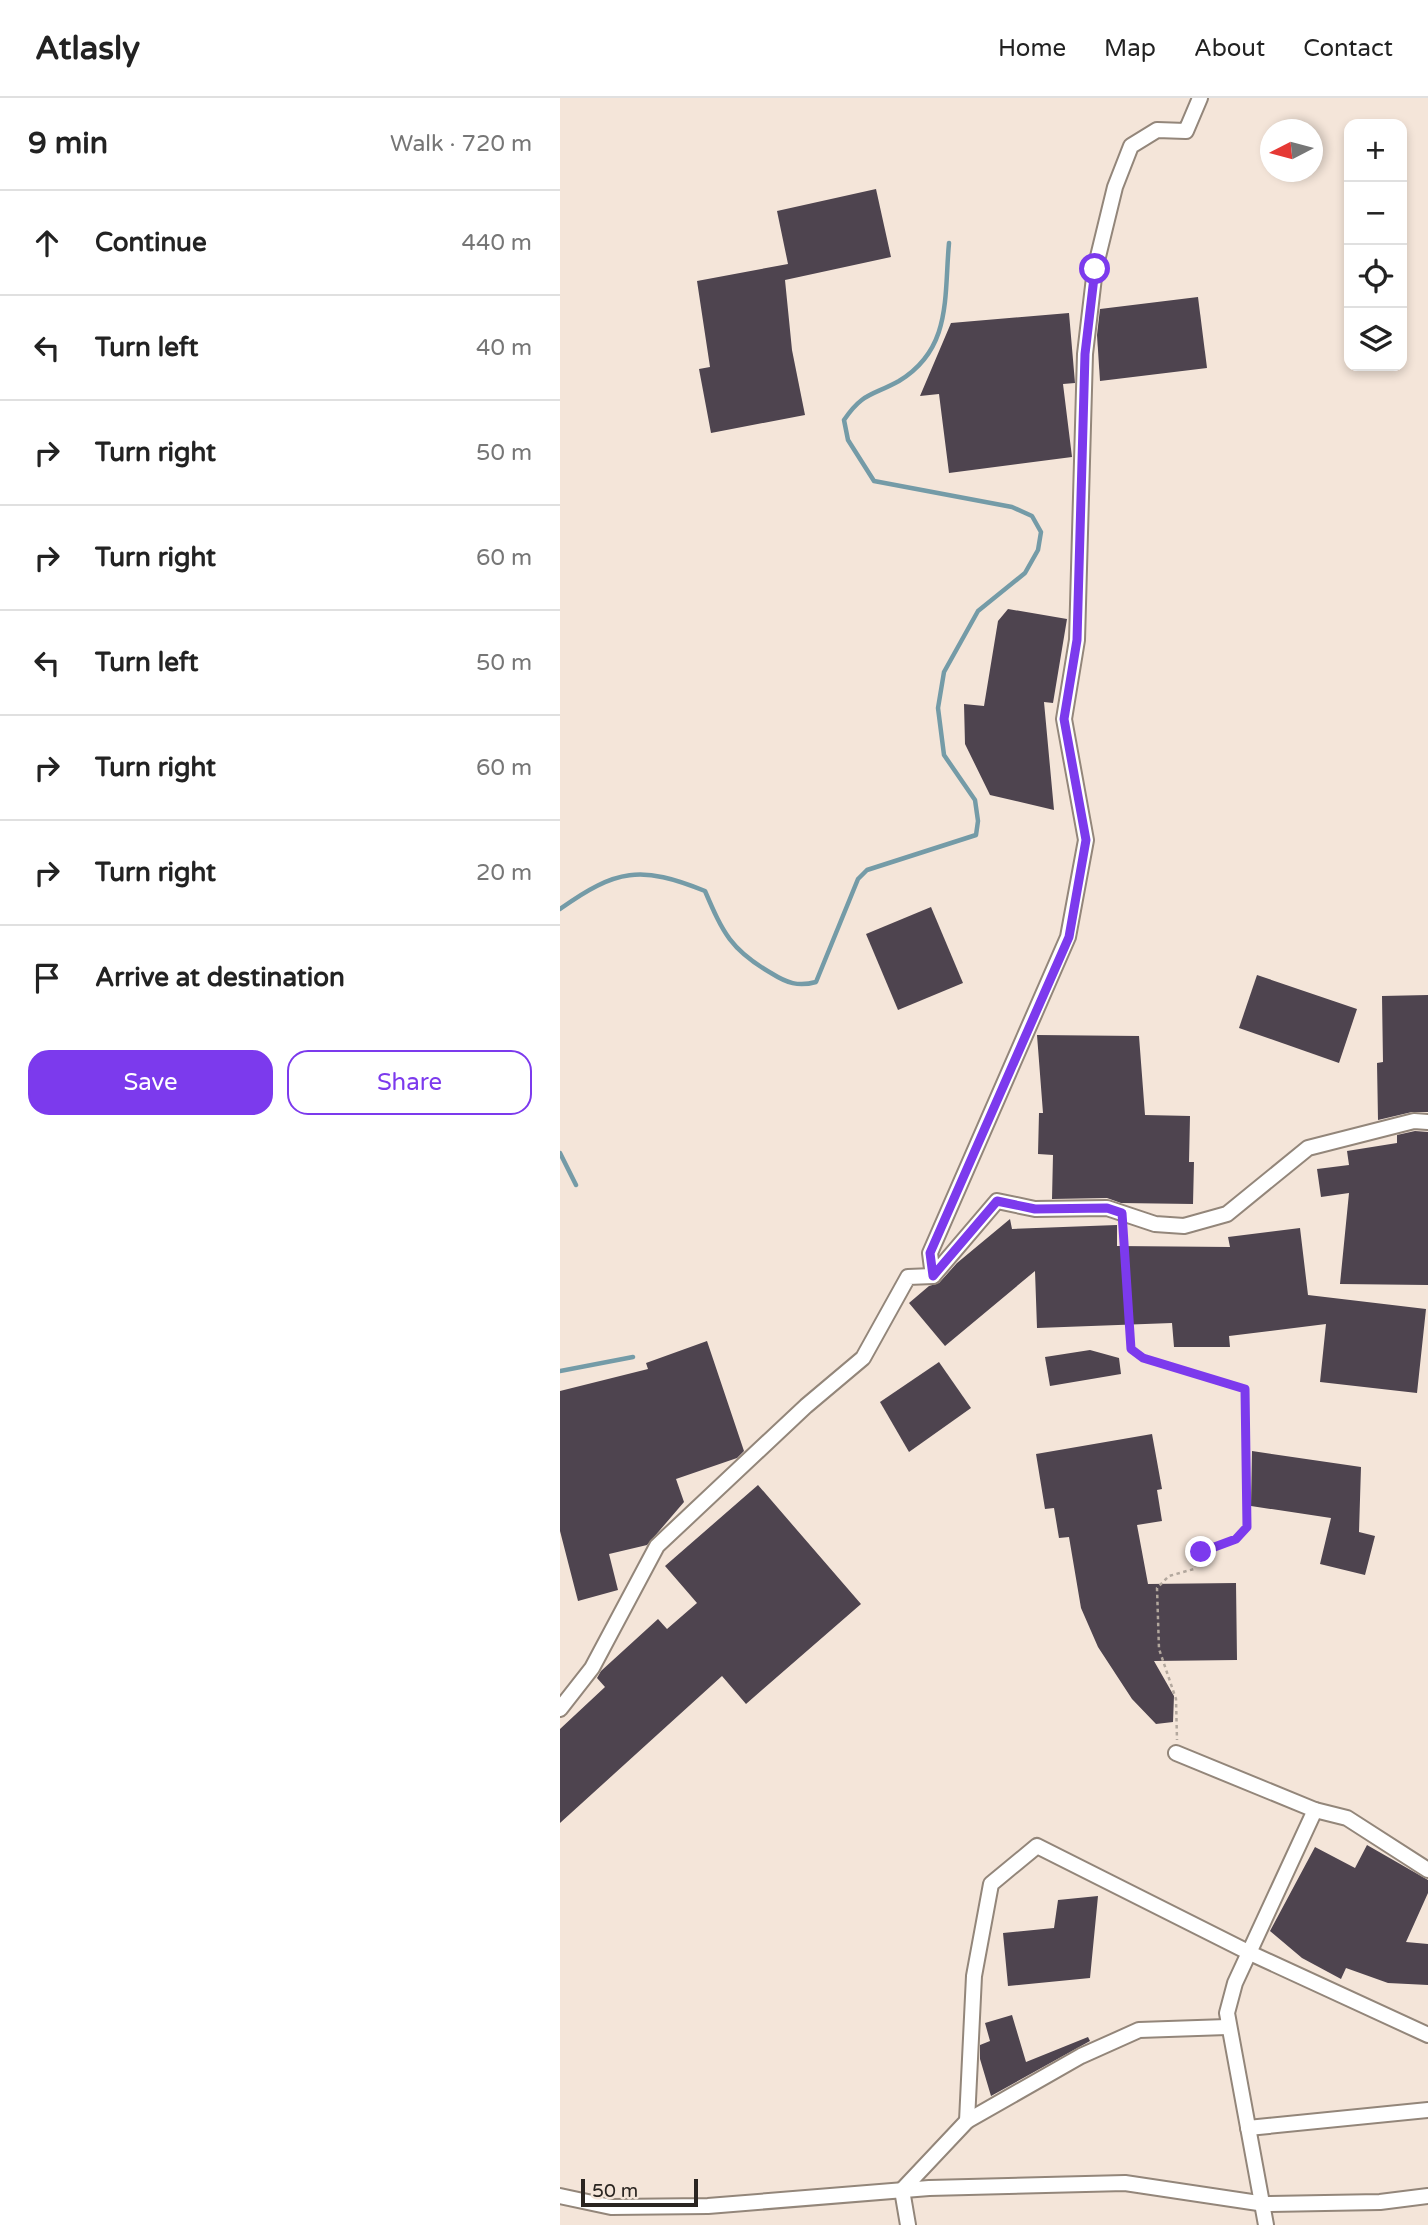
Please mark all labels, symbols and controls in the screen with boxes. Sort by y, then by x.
text: Atlasly [35,29,140,68]
text: Home [998,34,1066,63]
text: Map [1104,34,1156,63]
text: About [1194,34,1265,63]
text: Contact [1303,34,1393,63]
north arrow [1260,119,1323,182]
map controls [1344,119,1407,371]
button: + [1344,119,1407,182]
text: 9 min [28,125,108,162]
text: Walk · 720 m [390,130,532,158]
button: − [1344,182,1407,245]
icon: ahead [28,224,66,262]
text: Continue [95,227,207,258]
text: 440 m [462,229,532,257]
button: locate [1344,245,1407,308]
route start [1079,253,1110,284]
button: layers [1344,308,1407,371]
icon: left [28,329,66,367]
text: Turn left [95,332,198,363]
text: 40 m [476,334,532,362]
icon: right [28,434,66,472]
text: Turn right [95,437,216,468]
text: 50 m [476,439,532,467]
icon: right [28,539,66,577]
text: Turn right [95,542,216,573]
text: 60 m [476,544,532,572]
icon: left [28,644,66,682]
text: Turn left [95,647,198,678]
text: 50 m [476,649,532,677]
icon: right [28,749,66,787]
text: Turn right [95,752,216,783]
text: 60 m [476,754,532,782]
icon: right [28,854,66,892]
text: Turn right [95,857,216,888]
text: 20 m [476,859,532,887]
icon: arrive [28,959,66,997]
text: Arrive at destination [95,962,345,993]
button: Save [28,1050,273,1115]
button: Share [287,1050,532,1115]
route end [1185,1536,1216,1567]
scale bar [581,2176,698,2208]
text: 50 m [592,2180,638,2202]

